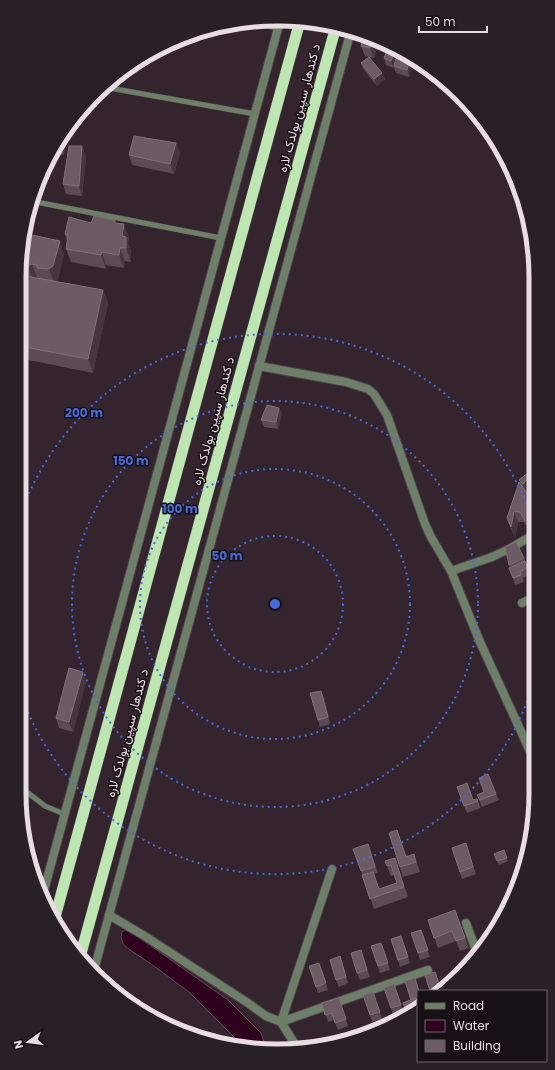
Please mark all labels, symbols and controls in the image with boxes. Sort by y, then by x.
scale bar [419,8,487,34]
text: 50 m [425,13,456,30]
street label: د کندهار سپین بولدک لاره [273,42,325,174]
street label: د کندهار سپین بولدک لاره [187,355,239,487]
text: 200 m [65,404,103,421]
text: 150 m [113,452,149,469]
text: 100 m [162,500,198,517]
text: 50 m [212,547,243,564]
centre of rings [268,597,282,611]
street label: د کندهار سپین بولدک لاره [101,667,153,799]
legend [417,990,547,1062]
text: Road [453,997,484,1014]
text: Water [453,1017,490,1034]
north arrow [8,1022,48,1062]
text: Building [453,1037,501,1054]
text: N [10,1038,27,1050]

